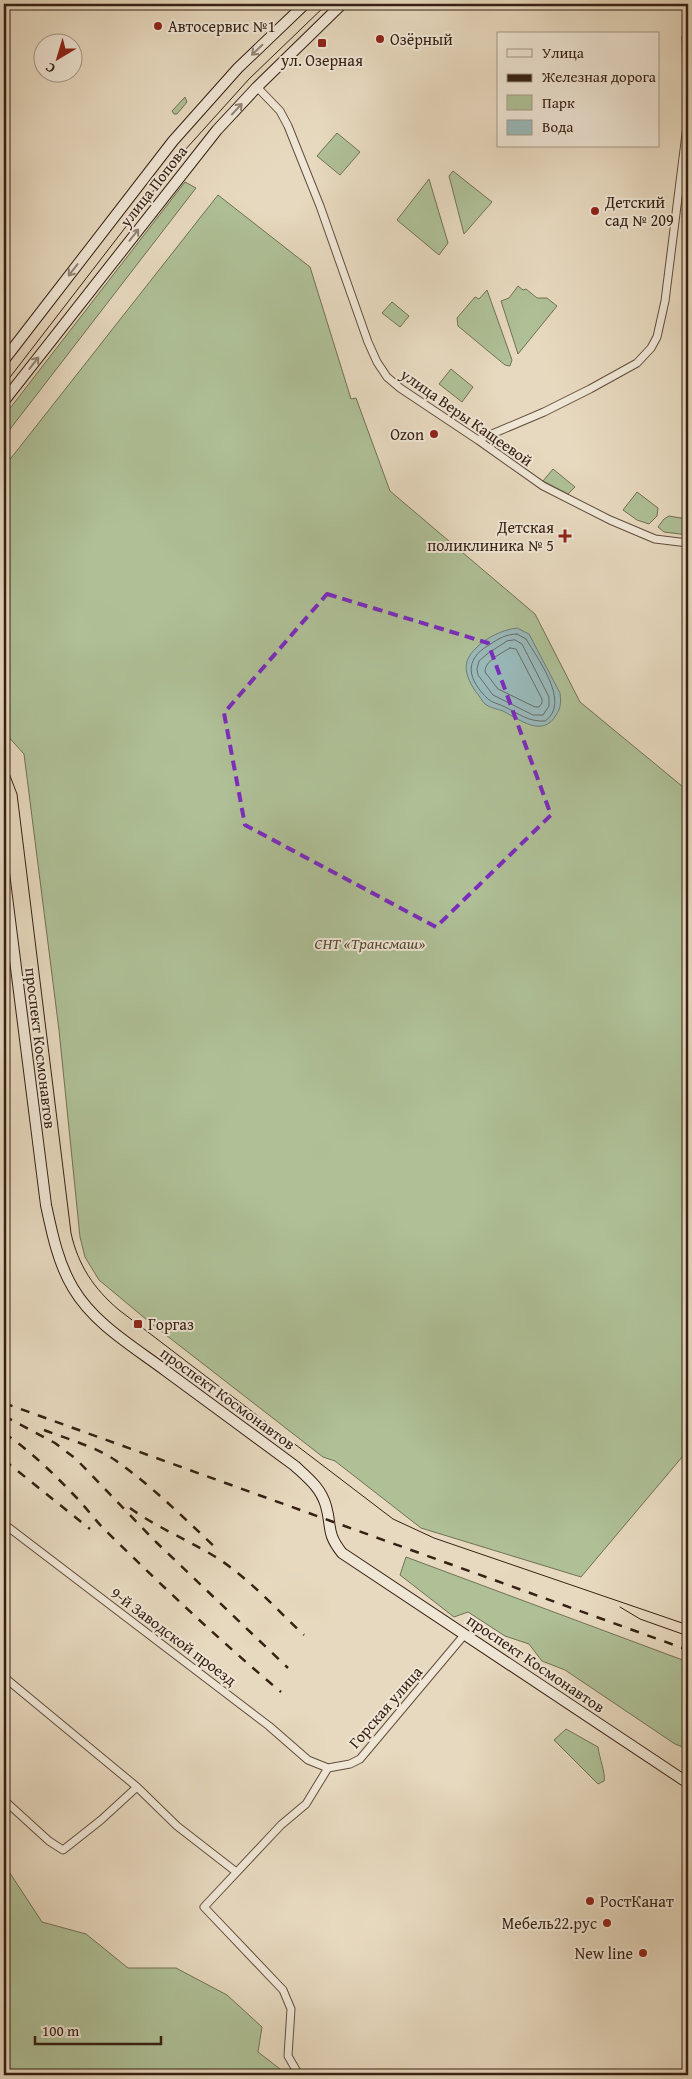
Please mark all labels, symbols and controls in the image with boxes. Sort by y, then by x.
place label: Автосервис №1 [168,14,275,38]
marker: Автосервис №1 [152,20,164,32]
place label: Озёрный [390,27,453,51]
north arrow [32,32,82,82]
legend [497,32,660,148]
marker: Озёрный [374,33,386,45]
marker: ул. Озерная [316,37,328,49]
text: Улица [542,42,585,63]
one-way arrow [251,44,263,56]
place label: ул. Озерная [280,48,363,72]
text: С [41,58,59,79]
text: Железная дорога [541,66,657,87]
text: Парк [542,92,575,113]
one-way arrow [231,103,243,116]
text: Вода [542,116,574,137]
street label: улица Попова [113,140,193,233]
place label: Детский сад № 209 [604,190,674,232]
marker: Детский сад № 209 [589,205,601,217]
one-way arrow [128,229,139,242]
one-way arrow [68,264,79,277]
one-way arrow [28,357,39,370]
street label: улица Веры Кащеевой [395,362,539,472]
place label: Ozon [390,422,424,446]
marker: Ozon [428,428,440,440]
place label: Детская поликлиника № 5 [427,515,554,557]
marker: Детская поликлиника № 5 [558,529,572,543]
park label: СНТ «Трансмаш» [315,931,425,955]
street label: проспект Космонавтов [19,966,63,1130]
place label: Горгаз [148,1312,194,1336]
marker: Горгаз [132,1318,144,1330]
street label: проспект Космонавтов [155,1341,301,1455]
street label: 9-й Заводской проезд [106,1581,242,1692]
street label: проспект Космонавтов [462,1608,610,1718]
street label: Горская улица [342,1660,428,1754]
place label: РостКанат [600,1889,674,1913]
marker: РостКанат [584,1895,596,1907]
place label: Мебель22.рус [502,1911,597,1935]
marker: Мебель22.рус [601,1917,613,1929]
place label: New line [575,1941,633,1965]
marker: New line [637,1947,649,1959]
scale bar [35,2014,161,2046]
text: 100 m [42,2020,80,2041]

